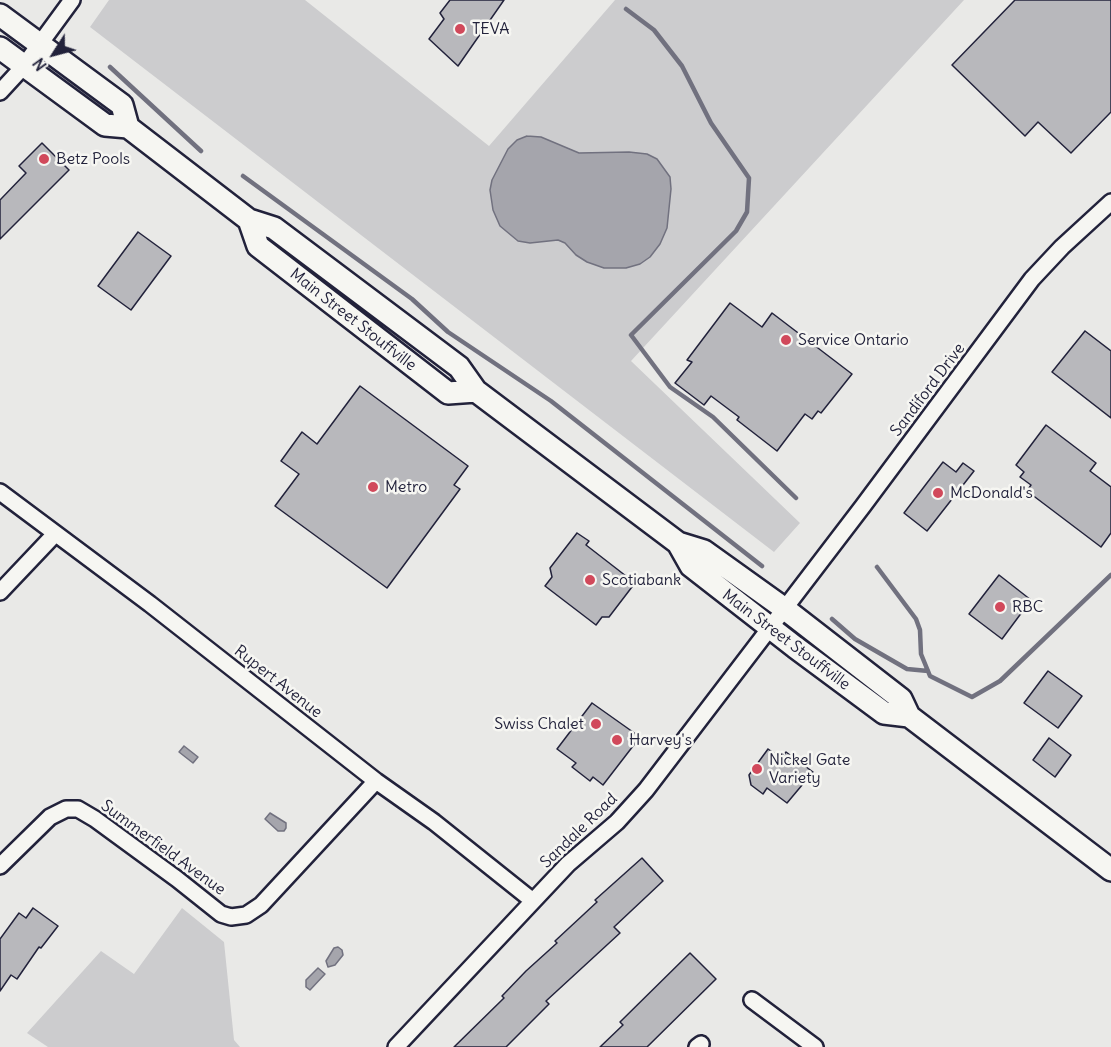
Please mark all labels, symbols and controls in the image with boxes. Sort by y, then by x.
place label: TEVA [472,19,510,39]
marker: TEVA [453,22,467,36]
north arrow [24,24,84,84]
text: N [28,54,51,75]
place label: Betz Pools [56,149,130,169]
marker: Betz Pools [37,152,51,166]
street label: Main Street Stouffville [286,265,420,375]
place label: Service Ontario [798,330,909,350]
marker: Service Ontario [779,333,793,347]
street label: Sandiford Drive [887,340,969,440]
place label: Metro [385,477,427,497]
marker: Metro [366,480,380,494]
place label: McDonald's [950,483,1033,503]
marker: McDonald's [931,486,945,500]
place label: Scotiabank [602,570,681,590]
marker: Scotiabank [583,573,597,587]
street label: Main Street Stouffville [718,586,854,694]
place label: RBC [1012,597,1043,617]
marker: RBC [993,600,1007,614]
street label: Rupert Avenue [230,642,326,722]
place label: Swiss Chalet [494,714,584,734]
marker: Swiss Chalet [589,717,603,731]
place label: Harvey's [629,730,692,750]
marker: Harvey's [610,733,624,747]
place label: Nickel Gate Variety [769,750,850,788]
marker: Nickel Gate Variety [750,762,764,776]
street label: Sandale Road [537,790,621,872]
street label: Summerfield Avenue [97,796,229,900]

